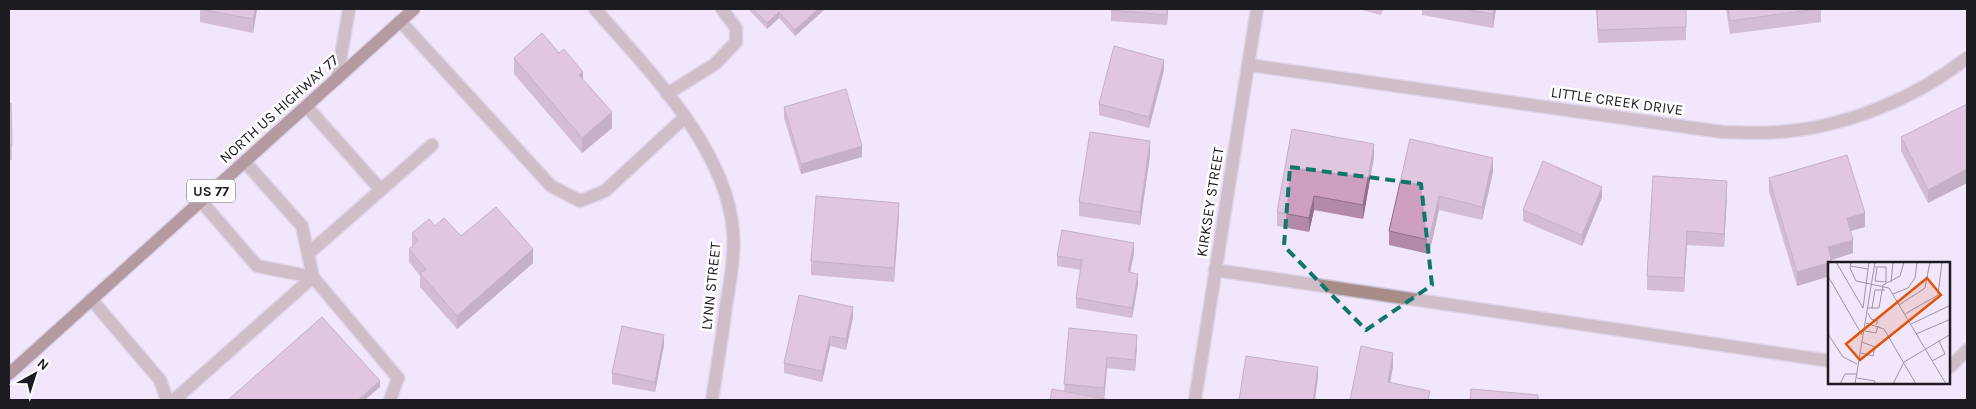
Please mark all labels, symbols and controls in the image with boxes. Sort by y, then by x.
street label: NORTH US HIGHWAY 77 [216,51,342,167]
street label: LITTLE CREEK DRIVE [1550,83,1684,119]
street label: KIRKSEY STREET [1192,145,1228,258]
road number: US 77 [187,180,235,202]
street label: LYNN STREET [697,241,725,331]
inset map [1828,262,1951,384]
north arrow [10,349,60,399]
text: N [34,355,52,374]

